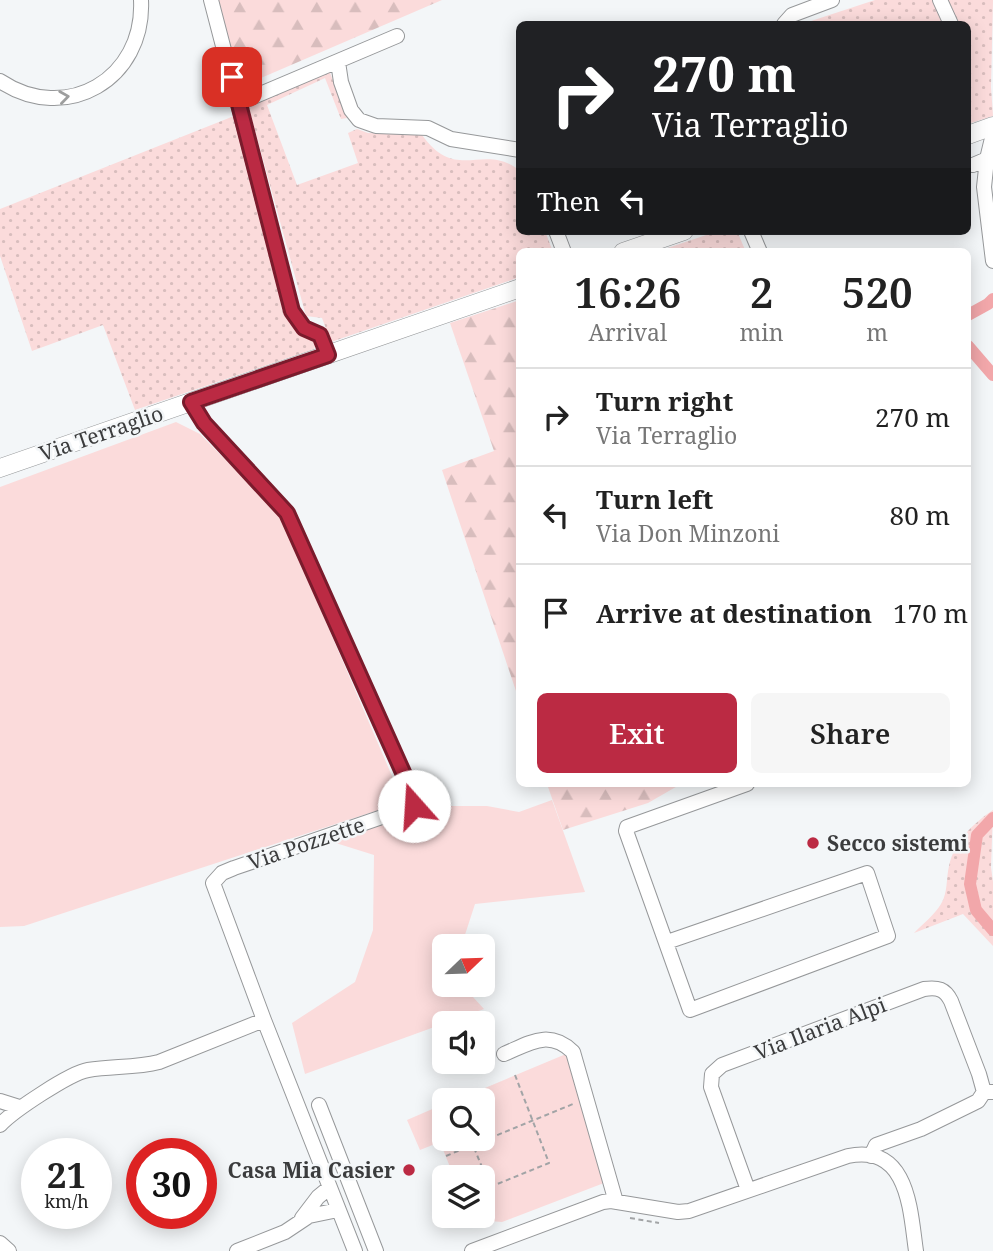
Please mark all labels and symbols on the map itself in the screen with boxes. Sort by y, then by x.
pin [202,47,262,107]
one-way arrow [58,90,70,105]
street label: Via Terraglio [35,399,167,467]
position arrow [377,769,451,843]
street label: Via Pozzette [244,810,368,876]
place label: Secco sistemi [827,829,968,857]
marker: Secco sistemi [805,835,821,851]
north arrow [432,934,495,998]
street label: Via Ilaria Alpi [750,990,890,1066]
speed limit sign: 30 [126,1138,217,1229]
place label: Casa Mia Casier [228,1156,395,1184]
marker: Casa Mia Casier [401,1162,417,1178]

